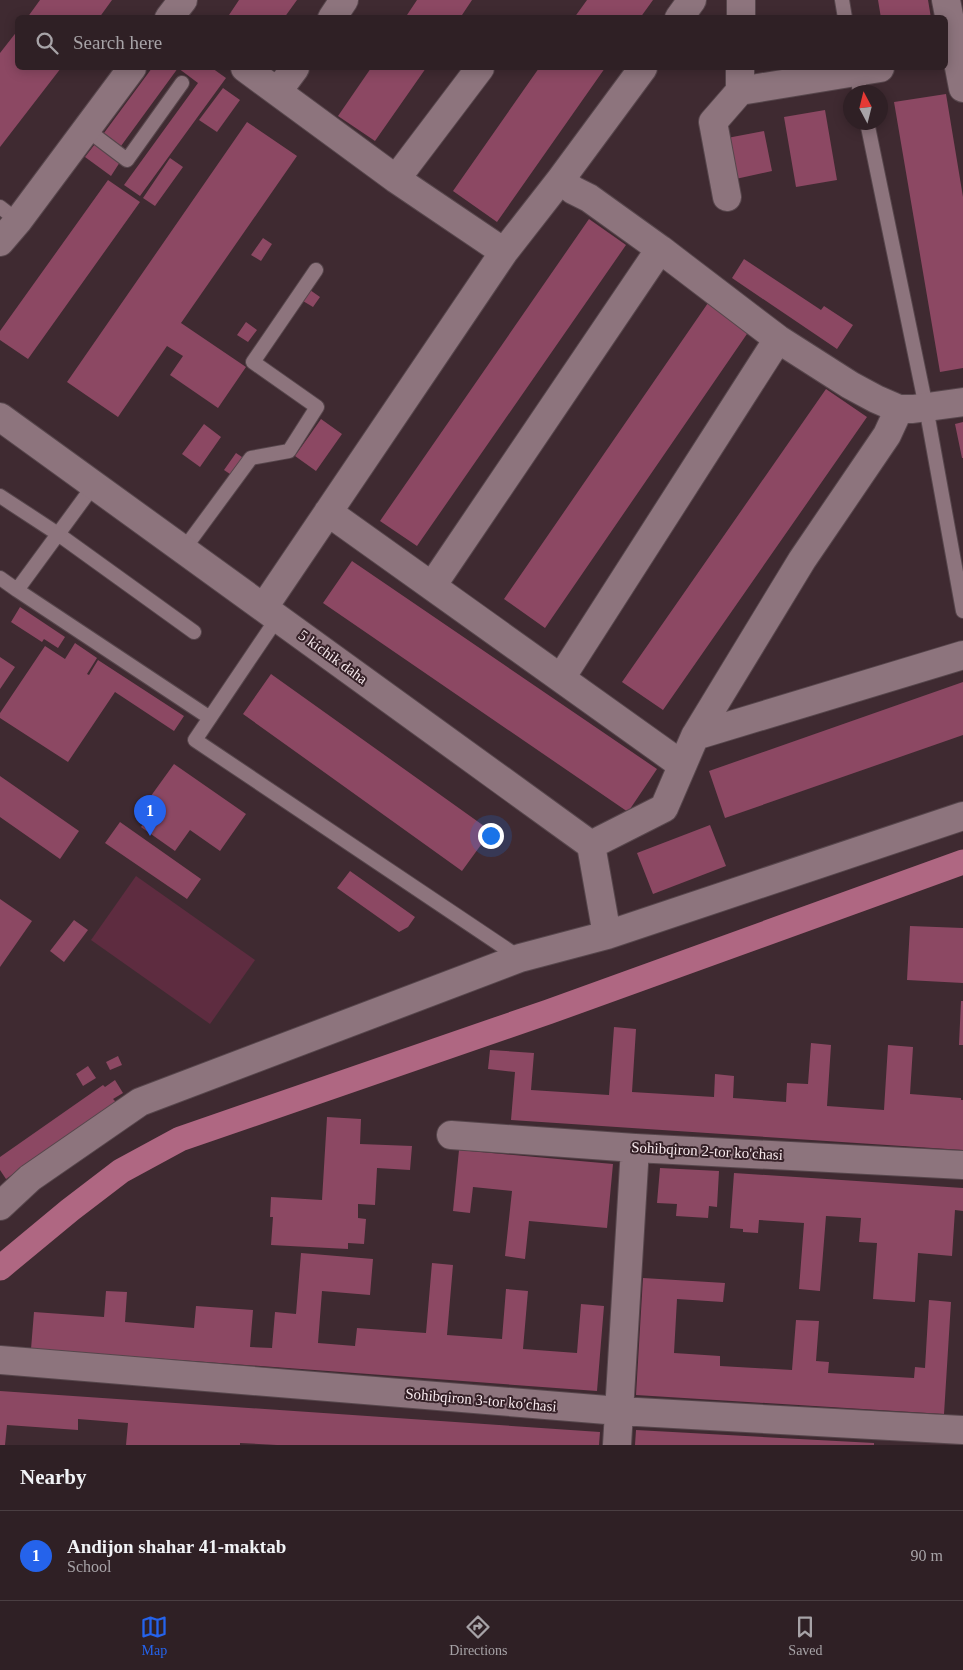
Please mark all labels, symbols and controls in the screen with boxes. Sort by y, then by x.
search box [15,15,948,70]
icon: search [33,29,61,57]
text: Search here [73,32,162,53]
north arrow [843,85,888,130]
street label: 5 kichik daha [296,627,371,687]
pin: 1 [134,795,166,836]
your location [478,823,504,849]
street label: Sohibqiron 2-tor ko'chasi [631,1139,783,1163]
street label: Sohibqiron 3-tor ko'chasi [405,1385,557,1415]
text: Nearby [20,1465,87,1489]
text: Andijon shahar 41-maktab [67,1536,286,1557]
text: 1 [32,1547,40,1564]
text: 90 m [911,1547,943,1564]
text: School [67,1558,111,1575]
tab: Map [140,1613,168,1659]
tab: Directions [449,1613,508,1659]
tab: Saved [788,1613,823,1659]

